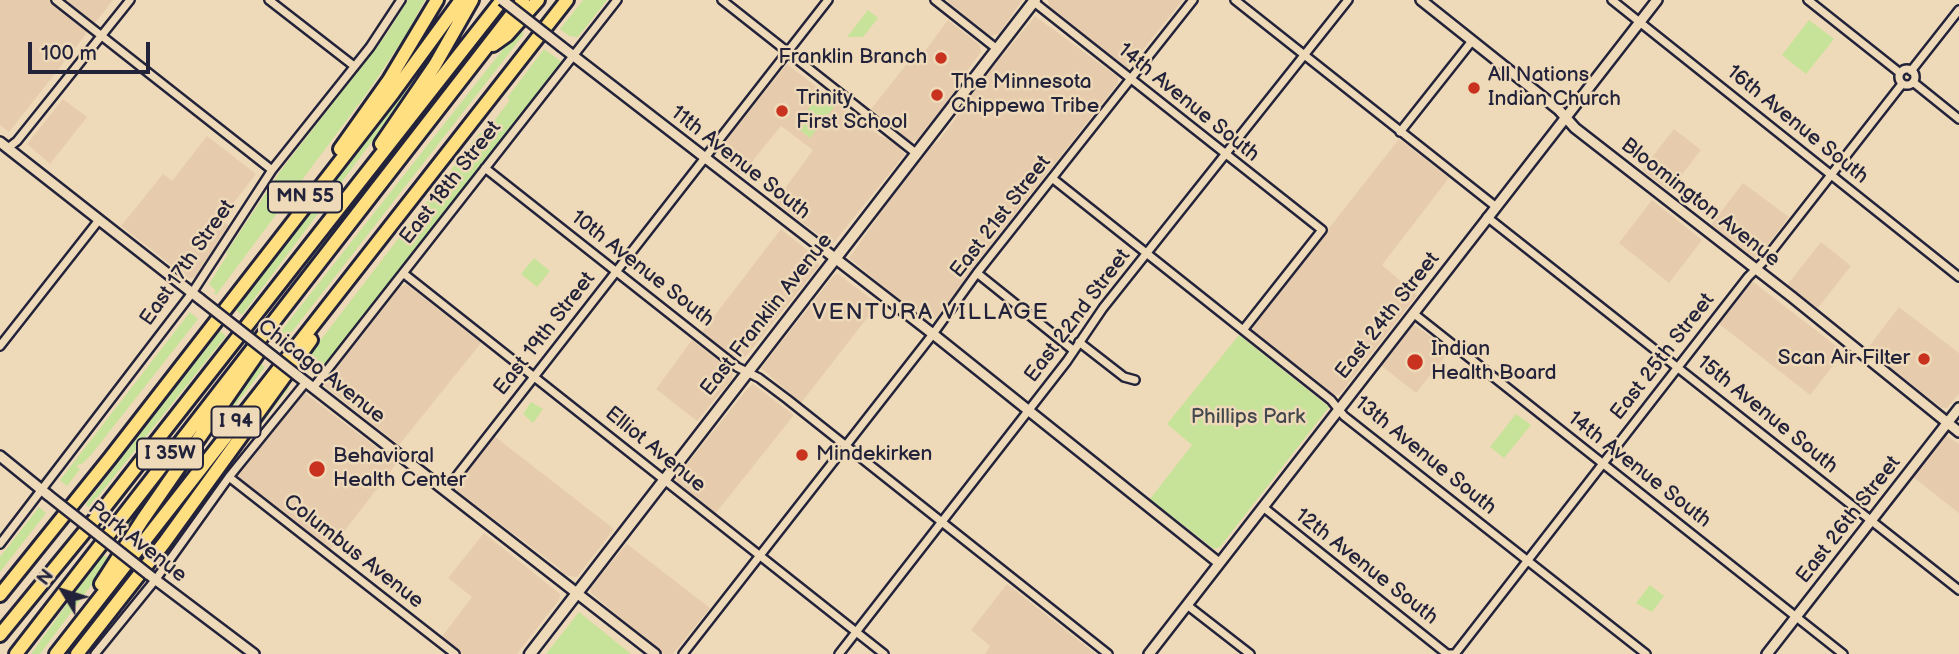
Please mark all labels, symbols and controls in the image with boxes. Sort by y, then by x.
scale bar [32,28,154,72]
street label: 14th Avenue South [1112,38,1264,168]
text: 100 m [41,41,97,66]
place label: Franklin Branch [778,45,927,71]
marker: Franklin Branch [933,50,949,66]
street label: 16th Avenue South [1721,60,1873,190]
place label: All Nations Indian Church [1488,63,1621,113]
place label: The Minnesota Chippewa Tribe [951,70,1099,120]
marker: All Nations Indian Church [1466,80,1482,96]
place label: Trinity First School [796,86,908,136]
marker: The Minnesota Chippewa Tribe [929,87,945,103]
street label: 11th Avenue South [665,101,815,225]
marker: Trinity First School [774,103,790,119]
street label: East 18th Street [395,116,507,250]
street label: Bloomington Avenue [1616,133,1784,273]
street label: East 21st Street [945,151,1057,283]
road number: MN 55 [268,182,342,212]
street label: East 17th Street [135,195,241,331]
street label: 10th Avenue South [565,205,719,333]
street label: East Franklin Avenue [696,229,838,401]
street label: East 22nd Street [1020,244,1136,388]
street label: East 24th Street [1331,247,1445,385]
street label: East 19th Street [489,267,601,401]
street label: East 25th Street [1606,289,1720,425]
district label: VENTURA VILLAGE [814,299,1048,327]
street label: Chicago Avenue [252,314,390,430]
place label: Indian Health Board [1431,337,1556,387]
place label: Scan Air Filter [1778,346,1910,372]
street label: 15th Avenue South [1691,350,1843,480]
marker: Scan Air Filter [1916,351,1932,367]
marker: Indian Health Board [1405,352,1425,372]
street label: 13th Avenue South [1349,391,1501,521]
street label: Elliot Avenue [600,402,710,498]
park label: Phillips Park [1191,405,1305,431]
road number: I 94 [212,406,260,438]
street label: 14th Avenue South [1562,406,1716,534]
road number: I 35W [137,438,203,470]
place label: Mindekirken [816,442,932,468]
place label: Behavioral Health Center [333,444,466,494]
marker: Mindekirken [794,447,810,463]
street label: East 26th Street [1791,451,1907,589]
marker: Behavioral Health Center [307,459,327,479]
street label: Columbus Avenue [278,490,428,614]
street label: Park Avenue [83,496,191,588]
street label: 12th Avenue South [1289,503,1443,631]
north arrow [28,556,98,626]
text: N [33,565,60,590]

